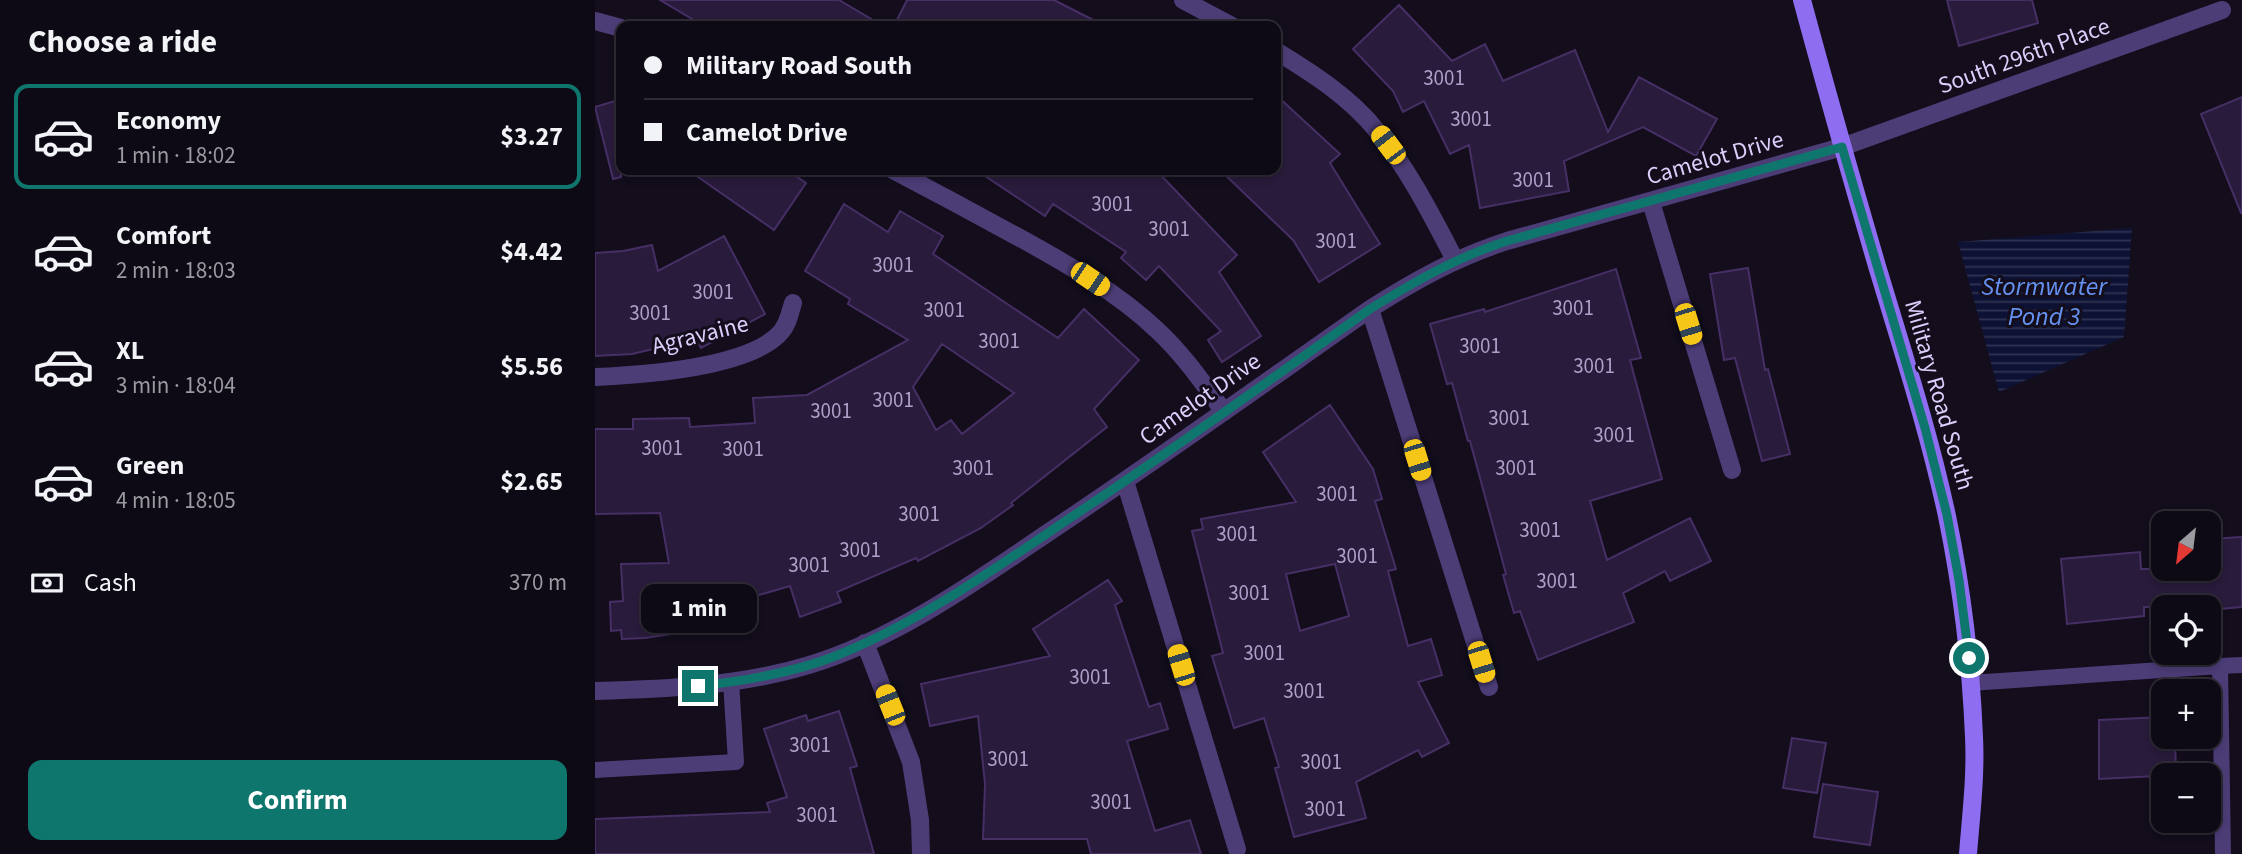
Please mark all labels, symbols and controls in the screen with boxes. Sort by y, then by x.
street label: South 296th Place [1933,9,2115,103]
text: Choose a ride [28,19,217,65]
text: Military Road South [686,47,912,84]
house number: 3001 [1423,63,1465,93]
text: Economy [116,102,221,139]
house number: 3001 [1450,104,1492,134]
icon: car [32,105,95,168]
text: Camelot Drive [686,114,848,151]
text: $3.27 [500,118,563,155]
car [1367,122,1410,168]
street label: Camelot Drive [1642,122,1788,194]
text: 1 min · 18:02 [116,139,236,172]
house number: 3001 [1512,165,1554,195]
house number: 3001 [1091,189,1133,219]
house number: 3001 [1148,214,1190,244]
text: Comfort [116,217,211,254]
icon: car [32,220,95,283]
house number: 3001 [1315,226,1357,256]
text: $4.42 [500,233,563,270]
house number: 3001 [872,250,914,280]
text: 2 min · 18:03 [116,254,236,287]
car [1067,259,1114,299]
water label: Stormwater Pond 3 [1981,268,2108,335]
house number: 3001 [692,277,734,307]
house number: 3001 [1552,293,1594,323]
house number: 3001 [923,295,965,325]
street label: Military Road South [1895,296,1983,494]
house number: 3001 [629,298,671,328]
car [1672,301,1705,347]
street label: Agravaine [648,306,752,364]
house number: 3001 [978,326,1020,356]
house number: 3001 [1459,331,1501,361]
text: XL [116,332,144,369]
icon: car [32,335,95,398]
street label: Camelot Drive [1132,344,1268,454]
text: $5.56 [500,348,563,385]
house number: 3001 [1573,351,1615,381]
text: 3 min · 18:04 [116,369,236,402]
house number: 3001 [872,385,914,415]
house number: 3001 [810,396,852,426]
house number: 3001 [1488,403,1530,433]
house number: 3001 [1593,420,1635,450]
house number: 3001 [641,433,683,463]
house number: 3001 [722,434,764,464]
car [1401,437,1434,483]
text: Green [116,447,184,484]
icon: car [32,450,95,513]
house number: 3001 [952,453,994,483]
house number: 3001 [1495,453,1537,483]
text: $2.65 [500,463,563,500]
house number: 3001 [1316,479,1358,509]
text: 4 min · 18:05 [116,484,236,517]
house number: 3001 [898,499,940,529]
north arrow [2151,511,2221,581]
map controls [2151,511,2221,833]
house number: 3001 [1519,515,1561,545]
house number: 3001 [1216,519,1258,549]
house number: 3001 [839,535,881,565]
house number: 3001 [1336,541,1378,571]
house number: 3001 [788,550,830,580]
icon: cash [28,564,66,602]
text: Cash [84,564,137,601]
text: 370 m [509,566,567,599]
house number: 3001 [1536,566,1578,596]
house number: 3001 [1228,578,1270,608]
callout: 1 min [640,584,756,634]
text: 1 min [671,592,727,625]
button: locate [2151,595,2221,665]
house number: 3001 [1243,638,1285,668]
car [1465,639,1498,685]
car [1165,642,1198,688]
route start [1953,642,1985,674]
house number: 3001 [1069,662,1111,692]
route end [682,670,714,702]
house number: 3001 [1283,676,1325,706]
button: + [2151,679,2221,749]
car [873,682,908,728]
house number: 3001 [789,730,831,760]
house number: 3001 [987,744,1029,774]
house number: 3001 [1300,747,1342,777]
button: Confirm [28,760,567,840]
button: − [2151,763,2221,833]
house number: 3001 [1090,787,1132,817]
house number: 3001 [1304,794,1346,824]
house number: 3001 [796,800,838,830]

